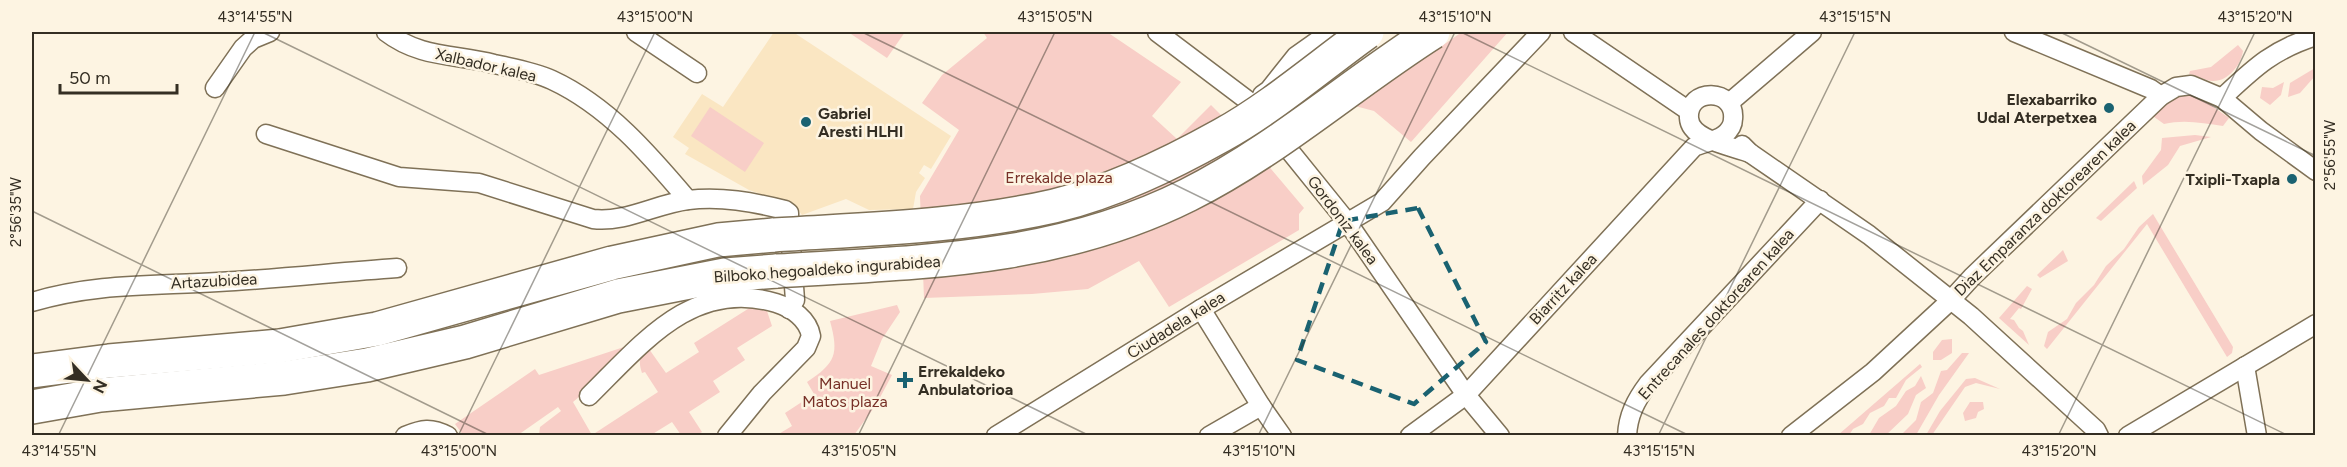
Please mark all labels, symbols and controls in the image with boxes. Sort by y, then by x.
text: 43°14'55"N [217,8,293,26]
text: 43°15'00"N [617,8,693,26]
text: 43°15'05"N [1017,8,1093,26]
text: 43°15'10"N [1418,8,1492,26]
text: 43°15'15"N [1819,8,1891,26]
text: 43°15'20"N [2217,8,2293,26]
street label: Xalbador kalea [434,44,538,86]
scale bar [60,57,177,95]
text: 50 m [69,67,111,89]
place label: Elexabarriko Udal Aterpetxea [1977,90,2097,127]
marker: Elexabarriko Udal Aterpetxea [2102,101,2116,115]
place label: Gabriel Aresti HLHI [818,104,903,141]
marker: Gabriel Aresti HLHI [799,115,813,129]
street label: Diaz Emparanza doktorearen kalea [1950,116,2140,300]
text: 2°56'55"W [2321,119,2339,190]
park label: Errekalde plaza [1005,168,1113,187]
place label: Txipli-Txapla [2185,170,2280,189]
street label: Gordoniz kalea [1303,172,1383,268]
marker: Txipli-Txapla [2285,172,2299,186]
text: 2°56'35"W [7,176,25,247]
street label: Entrecanales doktorearen kalea [1634,225,1798,403]
street label: Biarritz kalea [1525,250,1601,328]
street label: Bilboko hegoaldeko ingurabidea [713,252,941,286]
street label: Artazubidea [170,269,258,293]
street label: Ciudadela kalea [1124,287,1228,363]
north arrow [57,350,117,410]
place label: Errekaldeko Anbulatorioa [918,362,1013,399]
marker: Errekaldeko Anbulatorioa [896,371,914,389]
park label: Manuel Matos plaza [802,374,888,411]
text: N [89,377,111,396]
text: 43°14'55"N [21,442,97,460]
text: 43°15'00"N [421,442,497,460]
text: 43°15'05"N [821,442,897,460]
text: 43°15'10"N [1222,442,1296,460]
text: 43°15'15"N [1623,442,1695,460]
text: 43°15'20"N [2021,442,2097,460]

